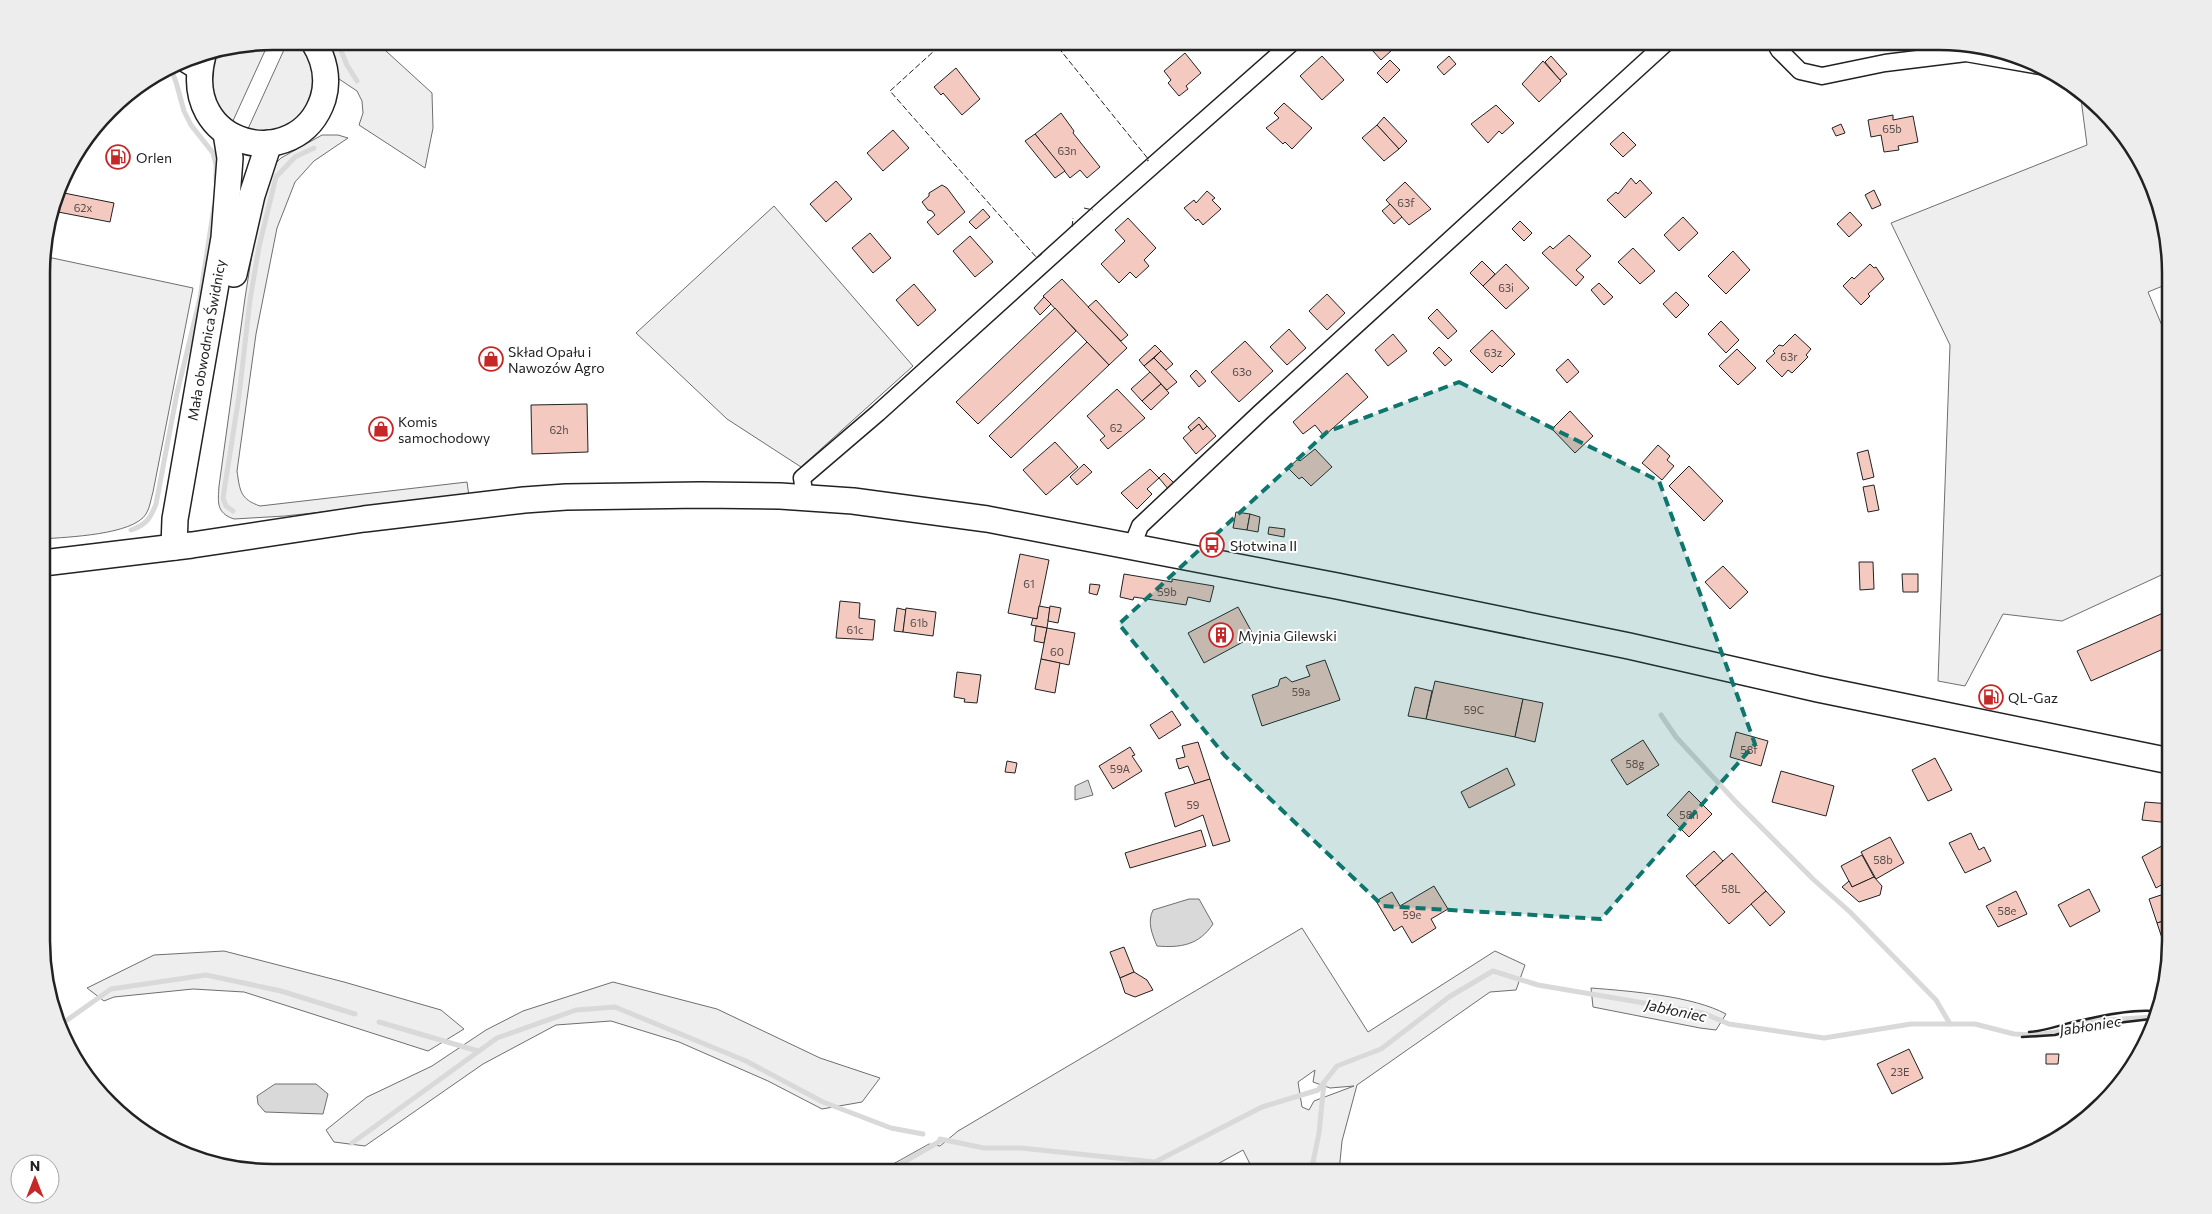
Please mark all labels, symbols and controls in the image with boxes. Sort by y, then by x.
house number: 65b [1882,122,1902,135]
fuel station icon: Orlen [105,144,131,170]
house number: 63n [1057,144,1077,157]
place label: Orlen [136,149,172,166]
house number: 63f [1397,196,1415,209]
house number: 62x [74,201,92,214]
street label: Mała obwodnica Świdnicy [183,258,229,422]
house number: 63i [1498,281,1514,294]
place label: Skład Opału i Nawozów Agro [508,343,605,376]
shop icon: Skład Opału i Nawozów Agro [478,346,504,372]
house number: 63z [1484,346,1503,359]
house number: 63r [1780,350,1798,363]
house number: 63o [1232,365,1252,378]
place label: Komis samochodowy [398,413,490,446]
shop icon: Komis samochodowy [368,416,394,442]
house number: 62 [1110,421,1122,434]
house number: 62h [549,423,569,436]
bus stop icon: Słotwina II [1199,532,1225,558]
place label: Słotwina II [1230,537,1297,554]
house number: 61 [1023,577,1035,590]
house number: 59b [1157,585,1177,598]
house number: 61b [910,616,928,629]
building icon: Myjnia Gilewski [1208,622,1234,648]
house number: 61c [847,623,863,636]
place label: Myjnia Gilewski [1238,627,1337,644]
house number: 60 [1050,645,1064,658]
fuel station icon: QL-Gaz [1978,684,2004,710]
house number: 59a [1292,685,1310,698]
place label: QL-Gaz [2008,689,2058,706]
house number: 59C [1464,703,1484,716]
house number: 58f [1740,743,1758,756]
house number: 58g [1626,757,1645,770]
house number: 59A [1110,762,1131,775]
house number: 59 [1187,798,1200,811]
house number: 58h [1679,808,1699,821]
house number: 58b [1873,853,1893,866]
house number: 58L [1721,882,1741,895]
house number: 58e [1998,904,2017,917]
house number: 59e [1403,908,1422,921]
water label: Jabłoniec [1642,994,1709,1025]
water label: Jabłoniec [2056,1011,2123,1039]
house number: 23E [1891,1065,1909,1078]
north arrow [10,1154,60,1204]
text: N [30,1157,40,1174]

